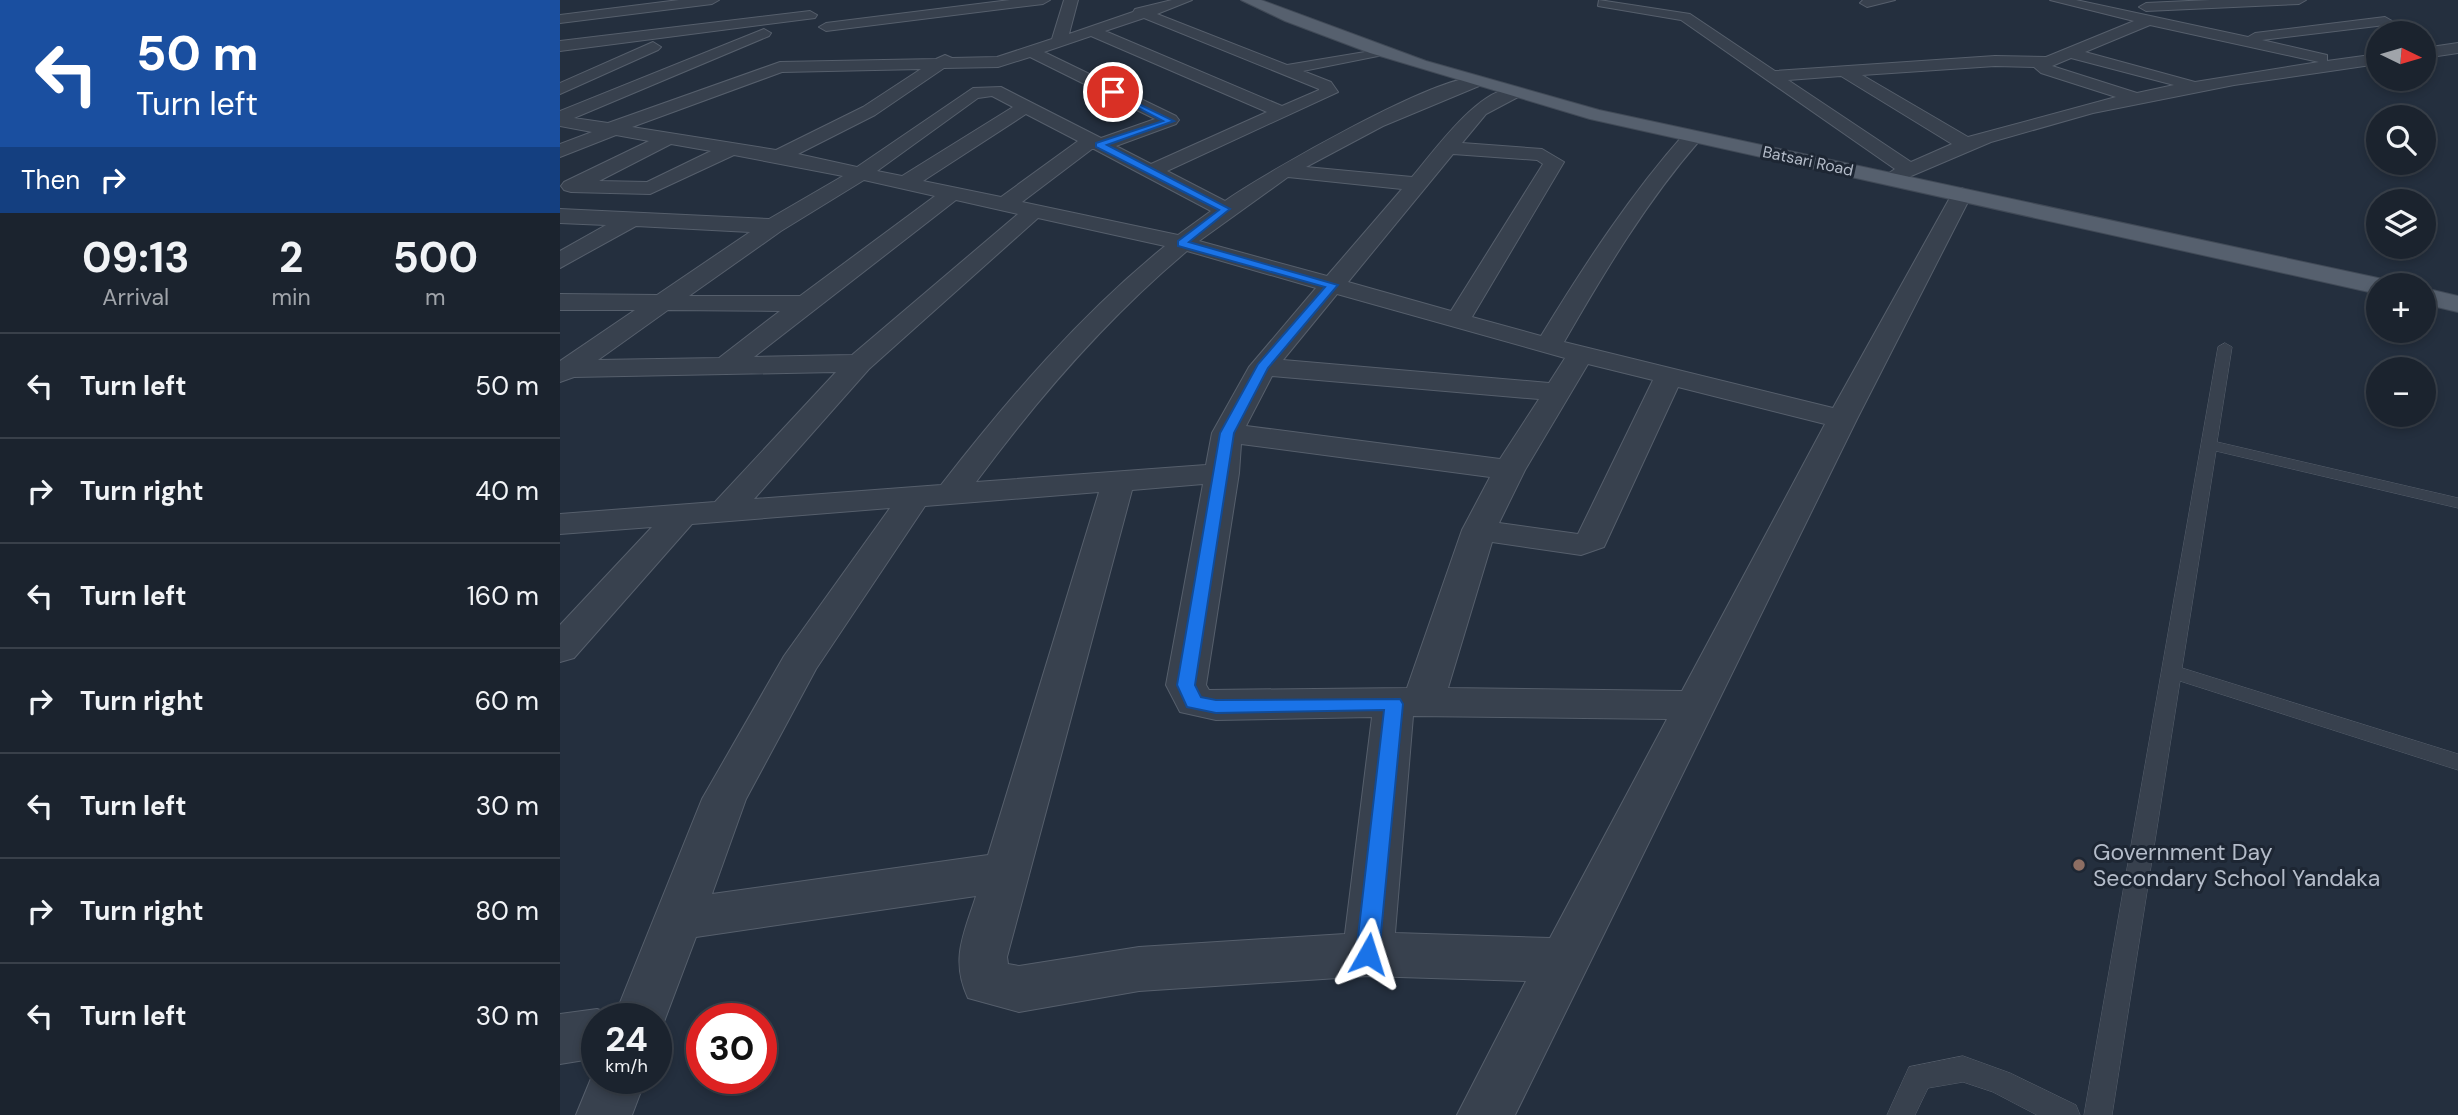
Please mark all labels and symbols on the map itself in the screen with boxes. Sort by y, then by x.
north arrow [2366,21,2436,91]
pin [1083,62,1143,122]
street label: Batsari Road [1761,141,1855,181]
place label: Government Day Secondary School Yandaka [2093,837,2380,893]
marker: Government Day Secondary School Yandaka [2071,857,2087,873]
position arrow [1331,917,1405,991]
speed limit sign: 30 [686,1003,777,1094]

